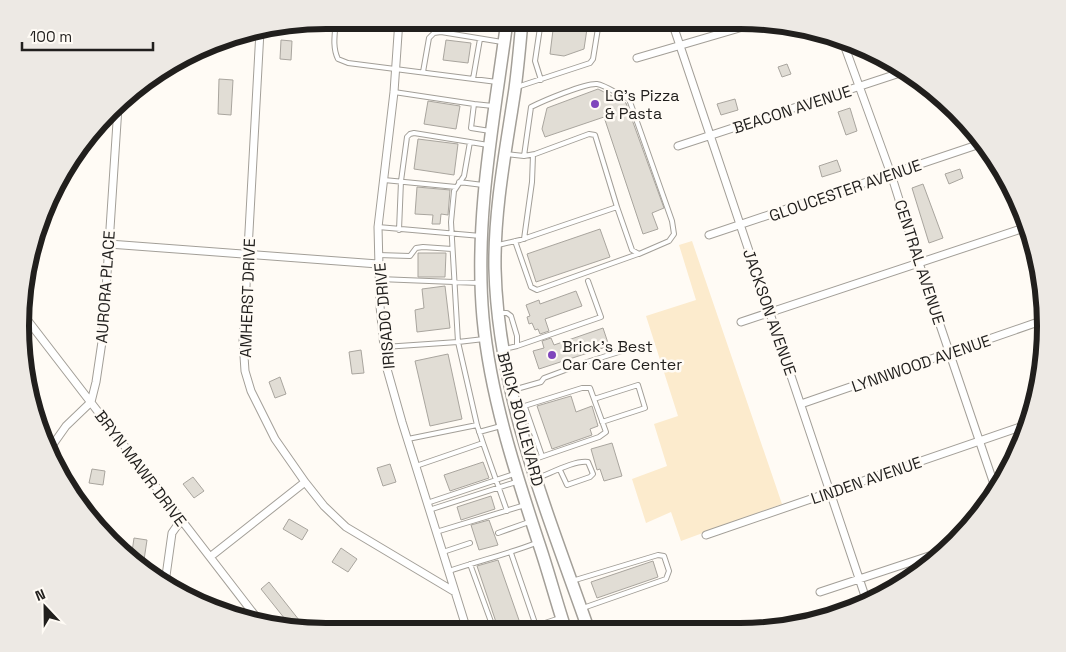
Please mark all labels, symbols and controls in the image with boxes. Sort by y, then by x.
scale bar [22,20,154,52]
text: 100 m [30,27,72,46]
street label: BEACON AVENUE [730,80,854,139]
place label: LG’s Pizza & Pasta [605,85,680,124]
marker: LG’s Pizza & Pasta [589,98,601,110]
street label: GLOUCESTER AVENUE [766,155,924,226]
street label: CENTRAL AVENUE [889,197,950,327]
street label: AURORA PLACE [91,230,120,344]
street label: AMHERST DRIVE [235,238,260,358]
street label: JACKSON AVENUE [738,246,801,378]
street label: IRISADO DRIVE [369,262,400,370]
street label: LYNNWOOD AVENUE [849,330,993,397]
place label: Brick's Best Car Care Center [562,336,682,375]
marker: Brick's Best Car Care Center [546,349,558,361]
street label: BRICK BOULEVARD [492,350,549,489]
street label: BRYN MAWR DRIVE [90,406,191,531]
street label: LINDEN AVENUE [808,452,924,509]
north arrow [20,582,70,632]
text: N [32,585,48,605]

